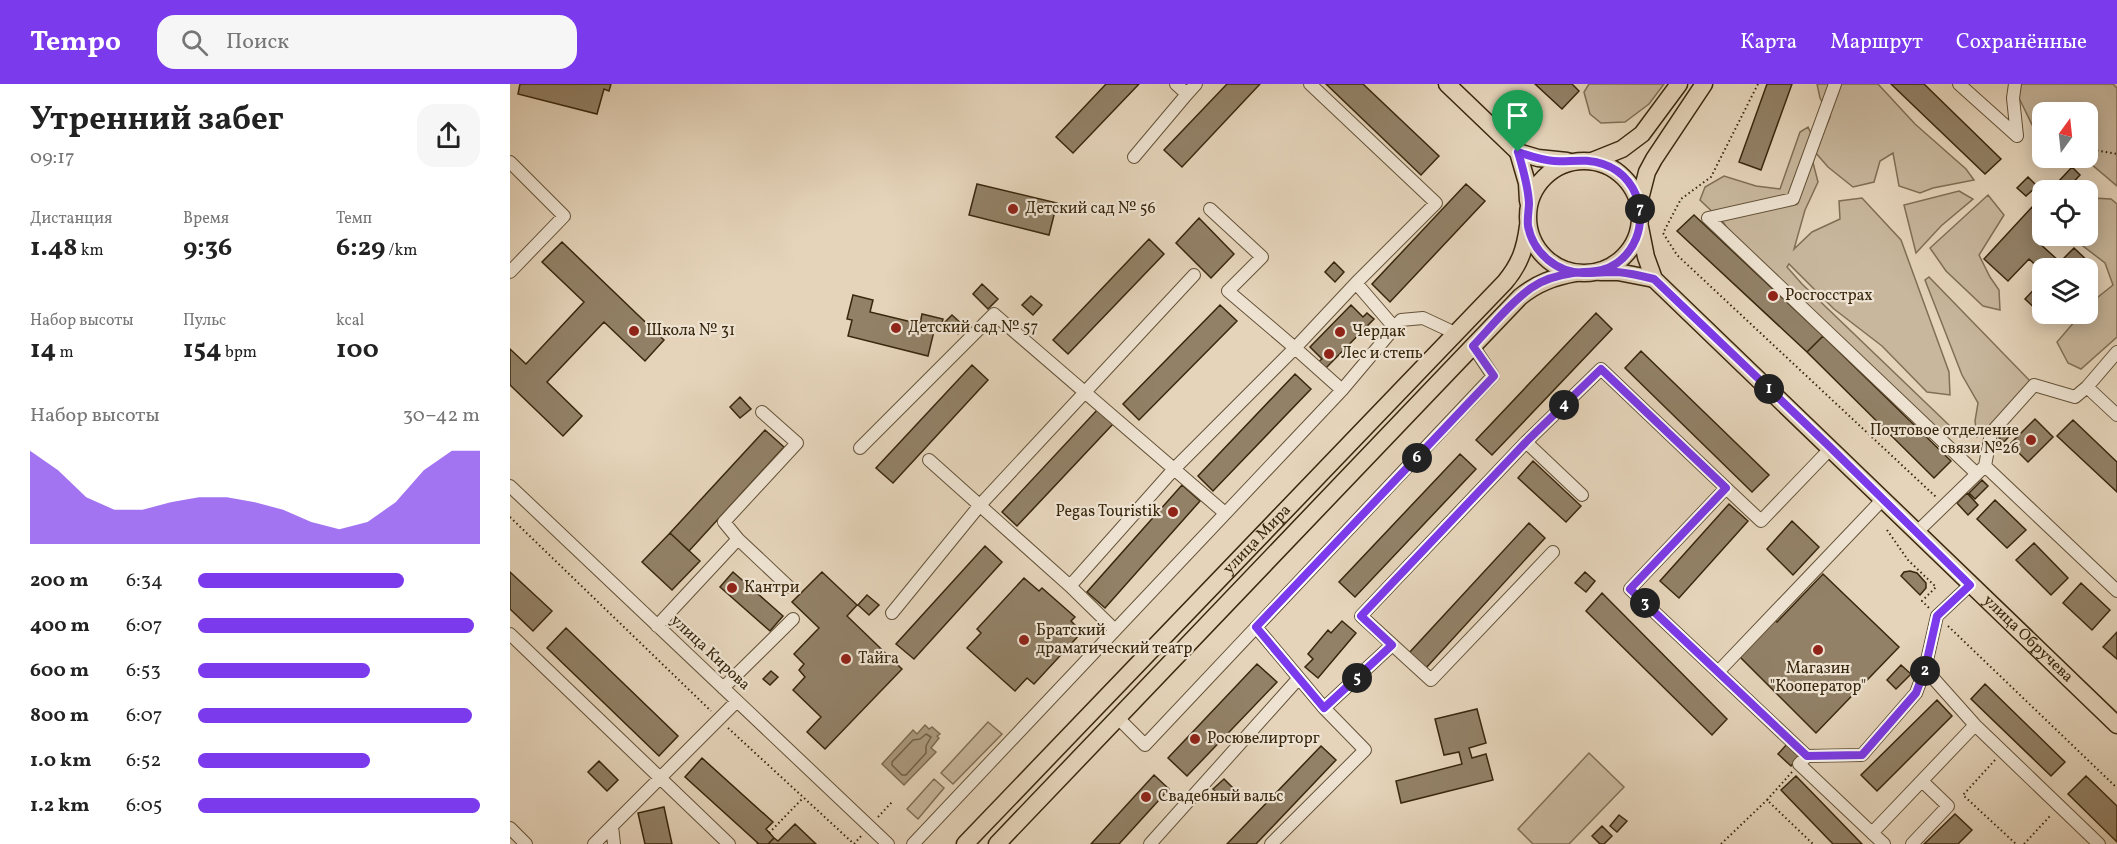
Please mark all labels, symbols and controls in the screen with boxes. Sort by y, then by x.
search box [157,15,577,69]
text: Tempo [30,23,121,62]
icon: search [178,26,211,59]
text: Поиск [226,27,289,58]
text: Карта [1740,28,1797,57]
text: Маршрут [1830,28,1923,57]
text: Сохранённые [1956,28,2087,57]
pin [1492,90,1543,152]
text: Утренний забег [30,98,284,144]
icon: arrive [1501,99,1534,132]
north arrow [2032,102,2098,168]
map controls [2032,102,2098,324]
button: share [417,104,480,167]
text: 09:17 [30,144,75,172]
button: locate [2032,180,2098,246]
pin: 7 [1625,194,1655,224]
place label: Детский сад № 56 [1025,198,1156,220]
text: 7 [1636,198,1644,220]
marker: Детский сад № 56 [1006,202,1020,216]
text: Дистанция [30,208,112,230]
text: Время [183,208,229,230]
text: Темп [336,208,372,230]
text: 1.48 [30,230,78,266]
text: 9:36 [183,230,232,266]
text: 6:29 [336,230,385,266]
text: km [78,240,104,262]
text: /km [385,240,417,262]
button: layers [2032,258,2098,324]
place label: Росгосстрах [1785,285,1873,307]
marker: Росгосстрах [1766,289,1780,303]
text: Набор высоты [30,310,134,332]
text: Пульс [183,310,226,332]
text: kcal [336,310,364,332]
place label: Детский сад № 57 [908,317,1038,339]
place label: Школа № 31 [646,320,735,342]
marker: Детский сад № 57 [889,321,903,335]
place label: Чердак [1352,321,1406,343]
marker: Школа № 31 [627,324,641,338]
marker: Чердак [1333,325,1347,339]
text: 14 [30,332,56,368]
text: 154 [183,332,222,368]
text: 100 [336,332,379,368]
text: m [56,342,74,364]
text: bpm [222,342,257,364]
place label: Лес и степь [1341,343,1423,365]
marker: Лес и степь [1322,347,1336,361]
pin: 1 [1754,374,1784,404]
text: 1 [1766,378,1772,400]
pin: 4 [1549,390,1579,420]
text: 4 [1559,394,1569,416]
text: Набор высоты [30,402,160,430]
text: 30–42 m [403,402,480,430]
place label: Почтовое отделение связи №26 [1870,420,2019,460]
marker: Почтовое отделение связи №26 [2024,433,2038,447]
pin: 6 [1402,443,1432,473]
text: 6 [1413,447,1421,469]
street label: улица Мира [1218,500,1296,580]
place label: Pegas Touristik [1055,501,1161,523]
marker: Pegas Touristik [1166,505,1180,519]
text: 200 m [30,567,88,595]
text: 6:34 [126,567,163,595]
place label: Кантри [744,577,800,599]
marker: Кантри [725,581,739,595]
pin: 3 [1630,588,1660,618]
street label: улица Обручева [1978,590,2078,688]
text: 3 [1641,592,1649,614]
street label: улица Кирова [665,610,755,696]
text: 400 m [30,612,90,640]
text: 6:07 [126,612,163,640]
place label: Братский драматический театр [1036,620,1192,660]
marker: Братский драматический театр [1017,633,1031,647]
marker: Магазин "Кооператор" [1811,643,1825,657]
place label: Тайга [858,648,899,670]
marker: Тайга [839,652,853,666]
pin: 2 [1910,656,1940,686]
text: 600 m [30,657,89,685]
text: 6:53 [126,657,161,685]
place label: Магазин "Кооператор" [1770,658,1866,698]
text: 2 [1921,660,1929,682]
pin: 5 [1342,663,1372,693]
text: 5 [1353,667,1361,689]
text: 800 m [30,702,89,730]
text: 6:07 [126,702,163,730]
place label: Росювелирторг [1207,728,1320,750]
marker: Росювелирторг [1188,732,1202,746]
text: 1.0 km [30,747,92,775]
text: 6:52 [126,747,161,775]
place label: Свадебный вальс [1158,786,1283,808]
marker: Свадебный вальс [1139,790,1153,804]
text: 1.2 km [30,792,90,820]
text: 6:05 [126,792,162,820]

